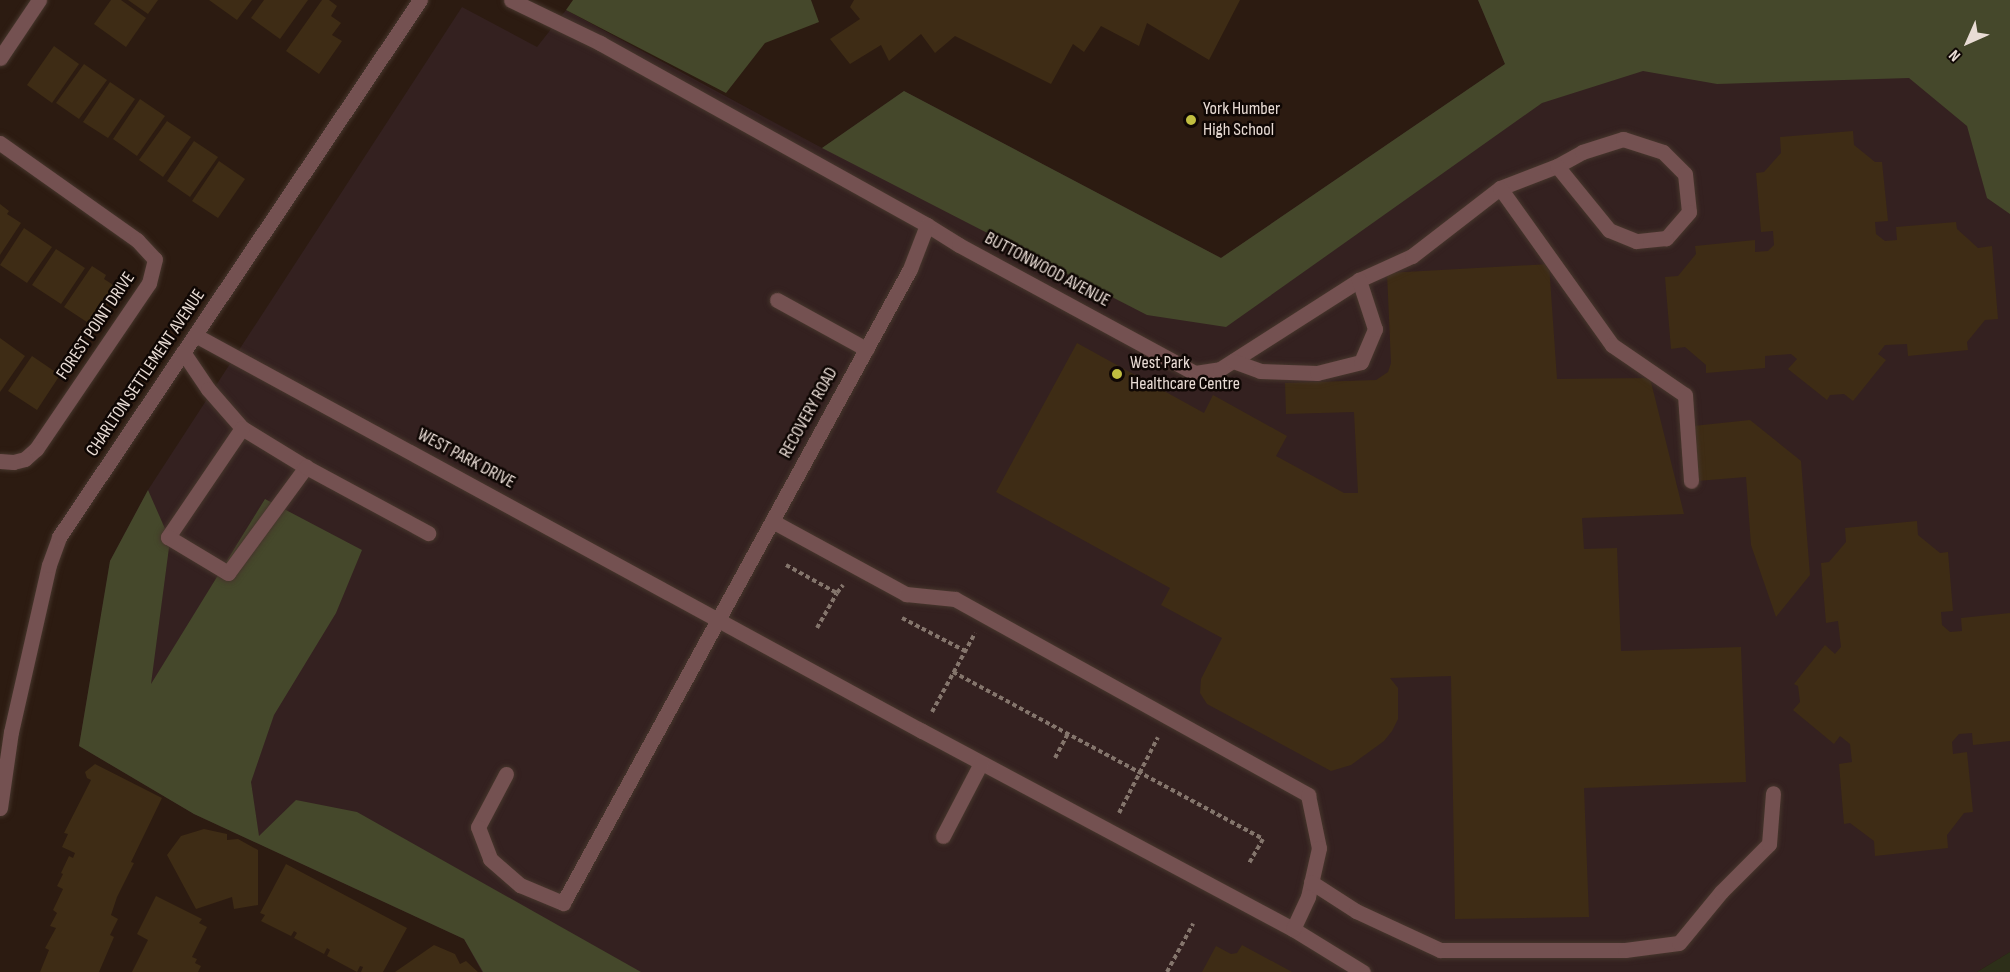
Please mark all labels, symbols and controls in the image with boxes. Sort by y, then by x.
north arrow [1938,12,1998,72]
text: N [1945,45,1965,65]
place label: York Humber High School [1203,99,1280,142]
marker: York Humber High School [1184,113,1198,127]
street label: BUTTONWOOD AVENUE [981,228,1113,312]
street label: FOREST POINT DRIVE [52,268,140,384]
street label: CHARLTON SETTLEMENT AVENUE [82,285,210,461]
place label: West Park Healthcare Centre [1130,353,1240,395]
street label: RECOVERY ROAD [775,364,843,462]
marker: West Park Healthcare Centre [1108,365,1126,383]
street label: WEST PARK DRIVE [413,424,519,494]

